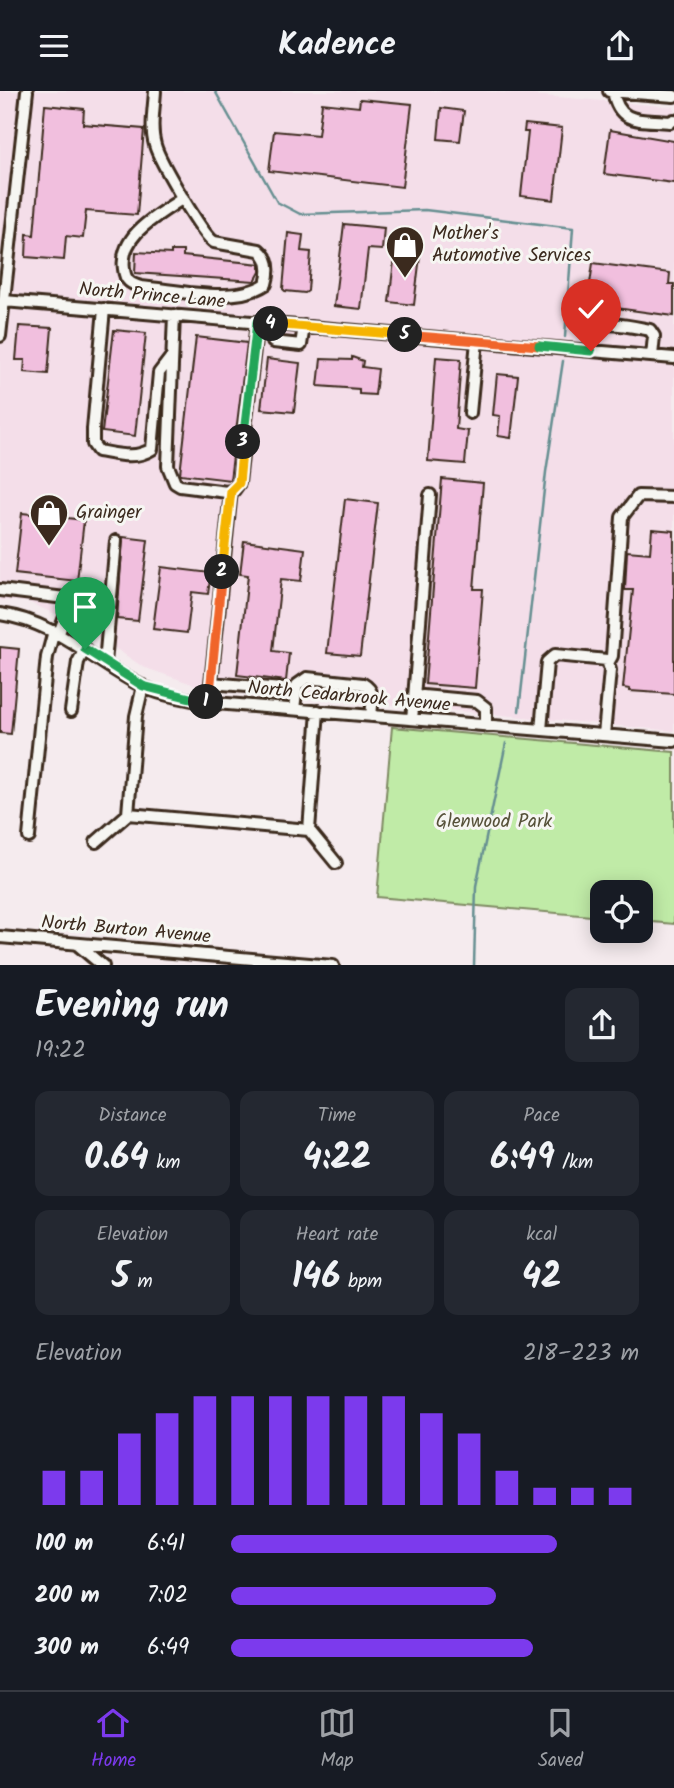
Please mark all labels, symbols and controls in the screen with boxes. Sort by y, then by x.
text: Kadence [278,20,396,71]
icon: menu [35,27,73,65]
icon: share [601,27,639,65]
place label: Mother's Automotive Services [432,219,591,271]
shop icon: Mother's Automotive Services [384,224,426,279]
street label: North Prince Lane [78,275,227,317]
pin [561,279,621,351]
icon: check [572,290,610,328]
pin: 4 [254,307,288,341]
text: 4 [265,308,276,338]
pin: 5 [388,317,422,353]
text: 5 [400,319,409,349]
pin: 3 [226,425,260,459]
text: 3 [237,426,248,456]
shop icon: Grainger [28,492,70,547]
place label: Grainger [76,498,143,528]
pin: 2 [204,554,240,589]
text: 2 [216,556,227,586]
pin [55,577,115,649]
icon: arrive [66,588,104,626]
street label: North Cedarbrook Avenue [246,673,452,721]
pin: 1 [188,685,224,719]
text: 1 [203,686,208,716]
park label: Glenwood Park [436,807,552,837]
map controls [590,880,653,943]
button: locate [590,880,653,943]
street label: North Burton Avenue [40,908,212,952]
text: Evening run [35,977,229,1037]
button: share [565,988,639,1062]
text: 19:22 [35,1033,86,1069]
text: Distance [98,1101,166,1131]
text: Time [318,1101,356,1131]
text: Pace [524,1101,560,1131]
text: 0.64 [84,1131,149,1187]
text: 4:22 [303,1131,371,1187]
text: 6:49 [490,1131,555,1187]
text: km [149,1148,180,1178]
text: /km [555,1148,593,1178]
text: Elevation [96,1220,168,1250]
text: Heart rate [296,1220,378,1250]
text: kcal [526,1220,557,1250]
text: 5 [112,1250,130,1306]
text: 146 [292,1250,340,1306]
text: 42 [522,1250,561,1306]
text: m [130,1267,153,1297]
text: bpm [340,1267,382,1297]
text: Elevation [35,1336,122,1372]
text: 218–223 m [523,1336,639,1372]
text: 100 m [35,1526,93,1562]
text: 6:41 [147,1526,185,1562]
text: 200 m [35,1578,100,1614]
text: 7:02 [147,1578,188,1614]
text: 300 m [35,1630,99,1666]
text: 6:49 [147,1630,189,1666]
tab: Home [91,1704,136,1776]
tab: Map [318,1704,356,1776]
tab: Saved [538,1704,583,1776]

